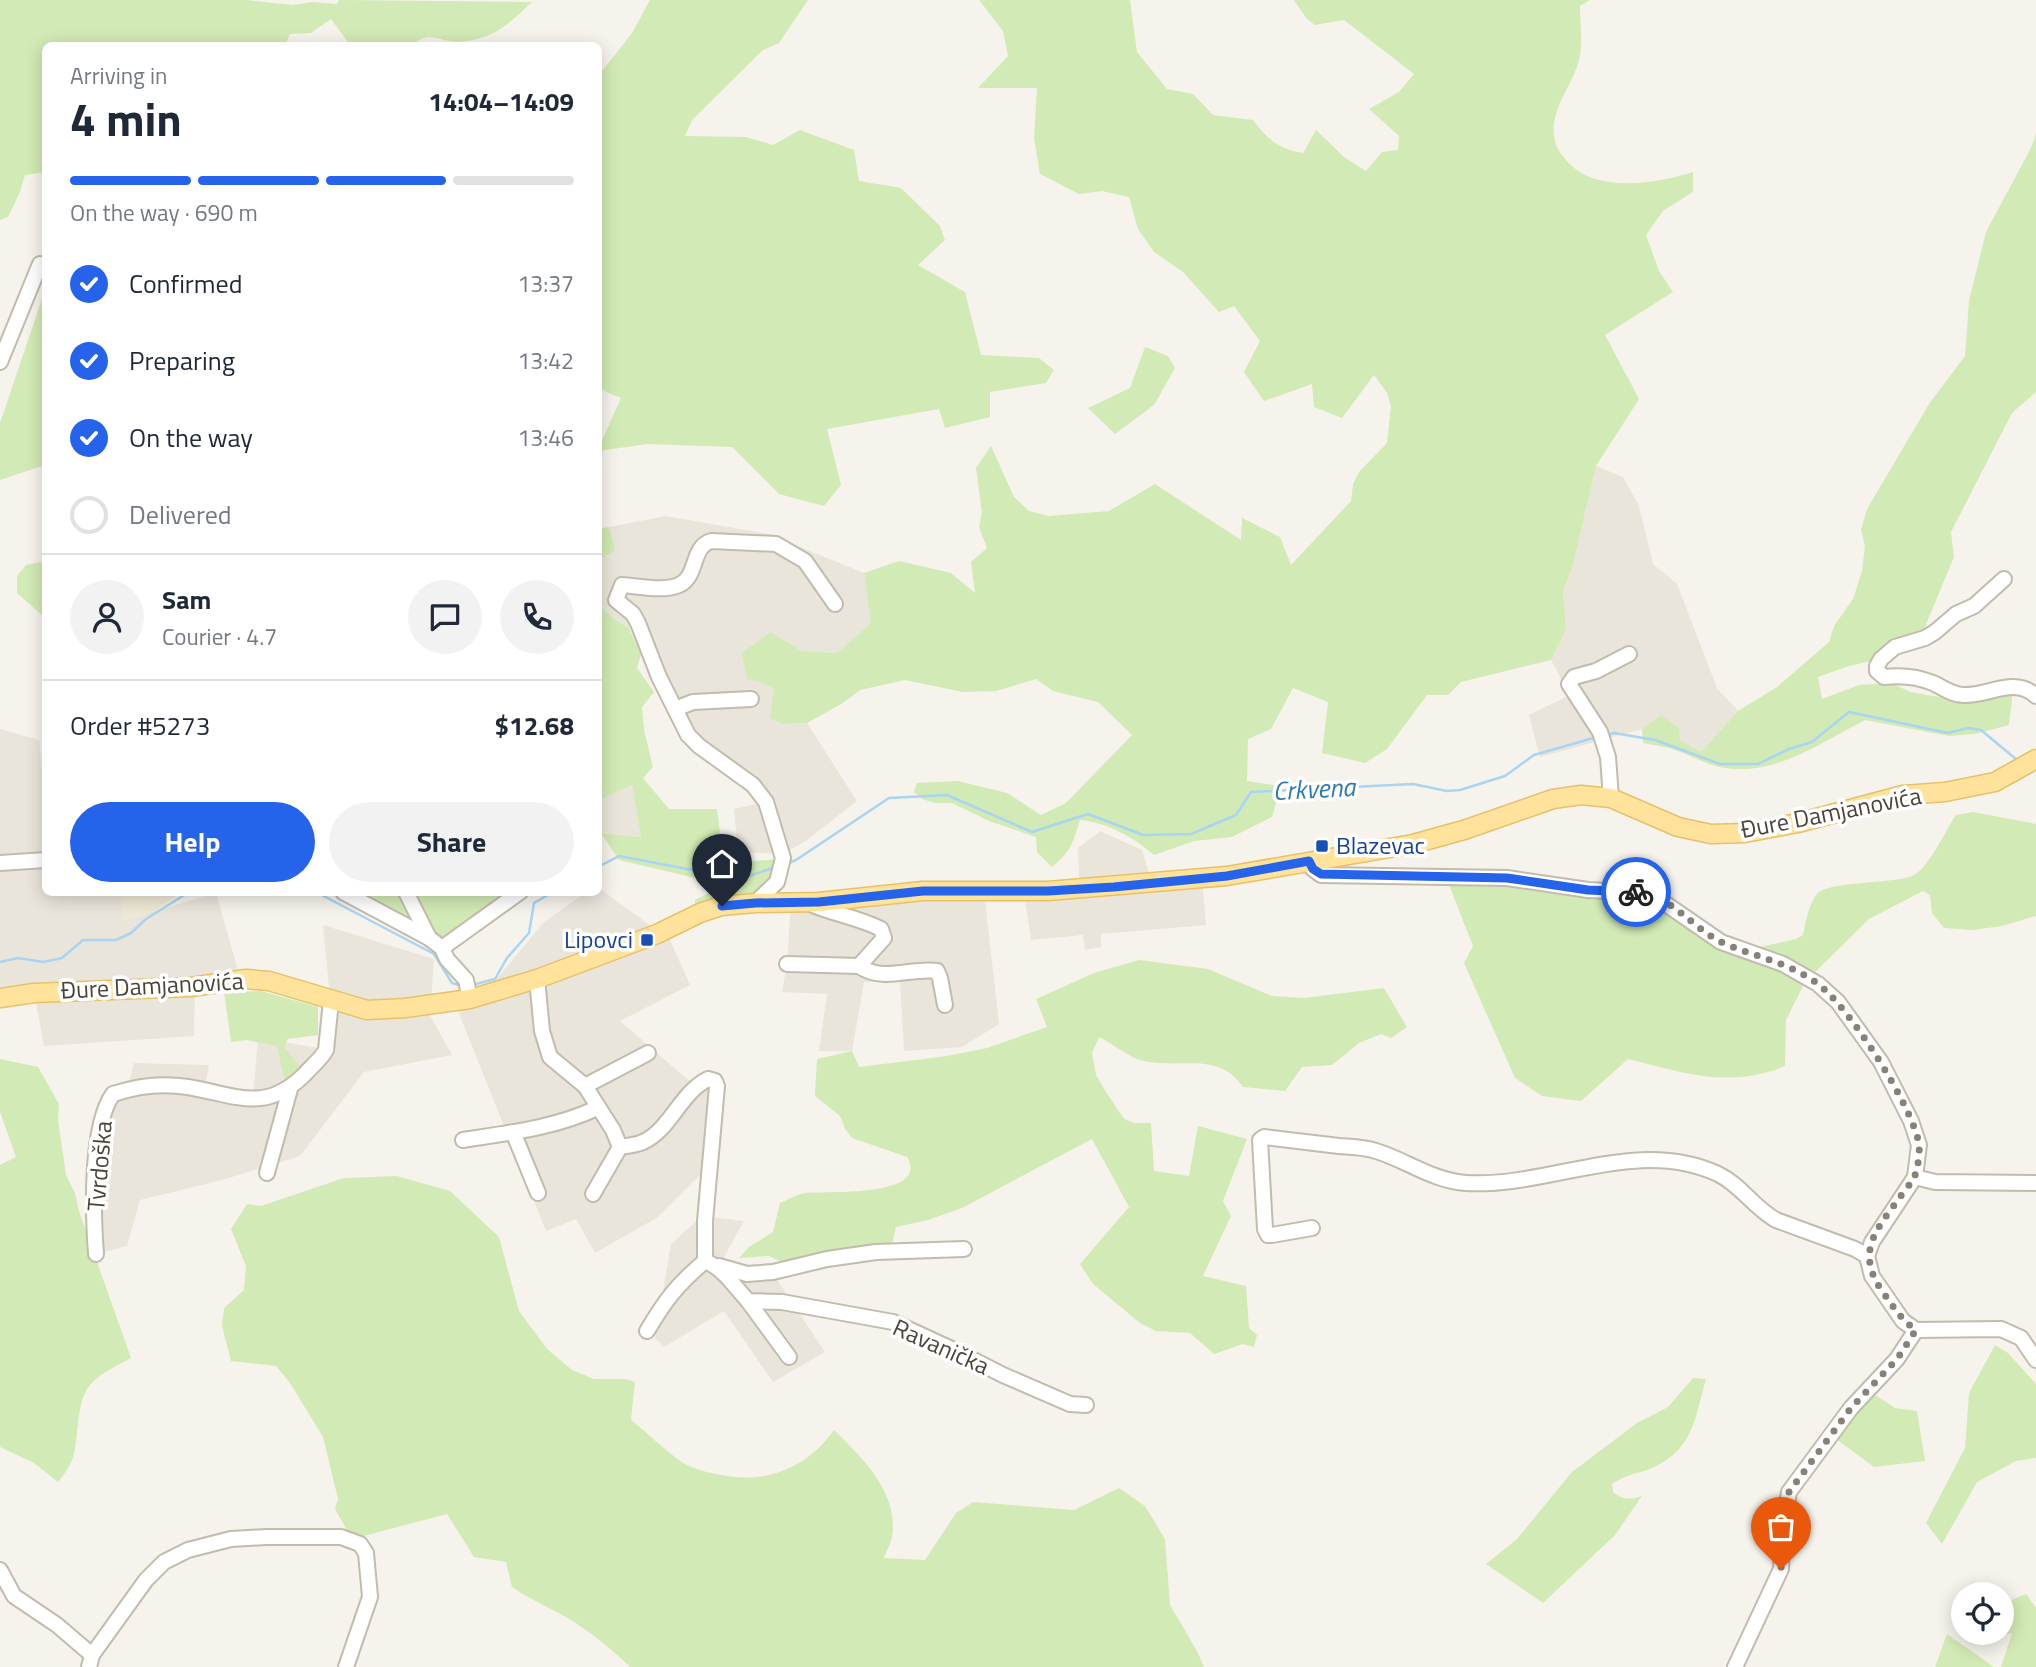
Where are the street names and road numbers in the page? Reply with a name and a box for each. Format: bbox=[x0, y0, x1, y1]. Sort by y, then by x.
street label: Đure Damjanovića bbox=[1737, 777, 1924, 847]
street label: Đure Damjanovića bbox=[60, 962, 244, 1008]
street label: Tvrdoška bbox=[77, 1119, 121, 1213]
street label: Ravanička bbox=[887, 1309, 995, 1383]

